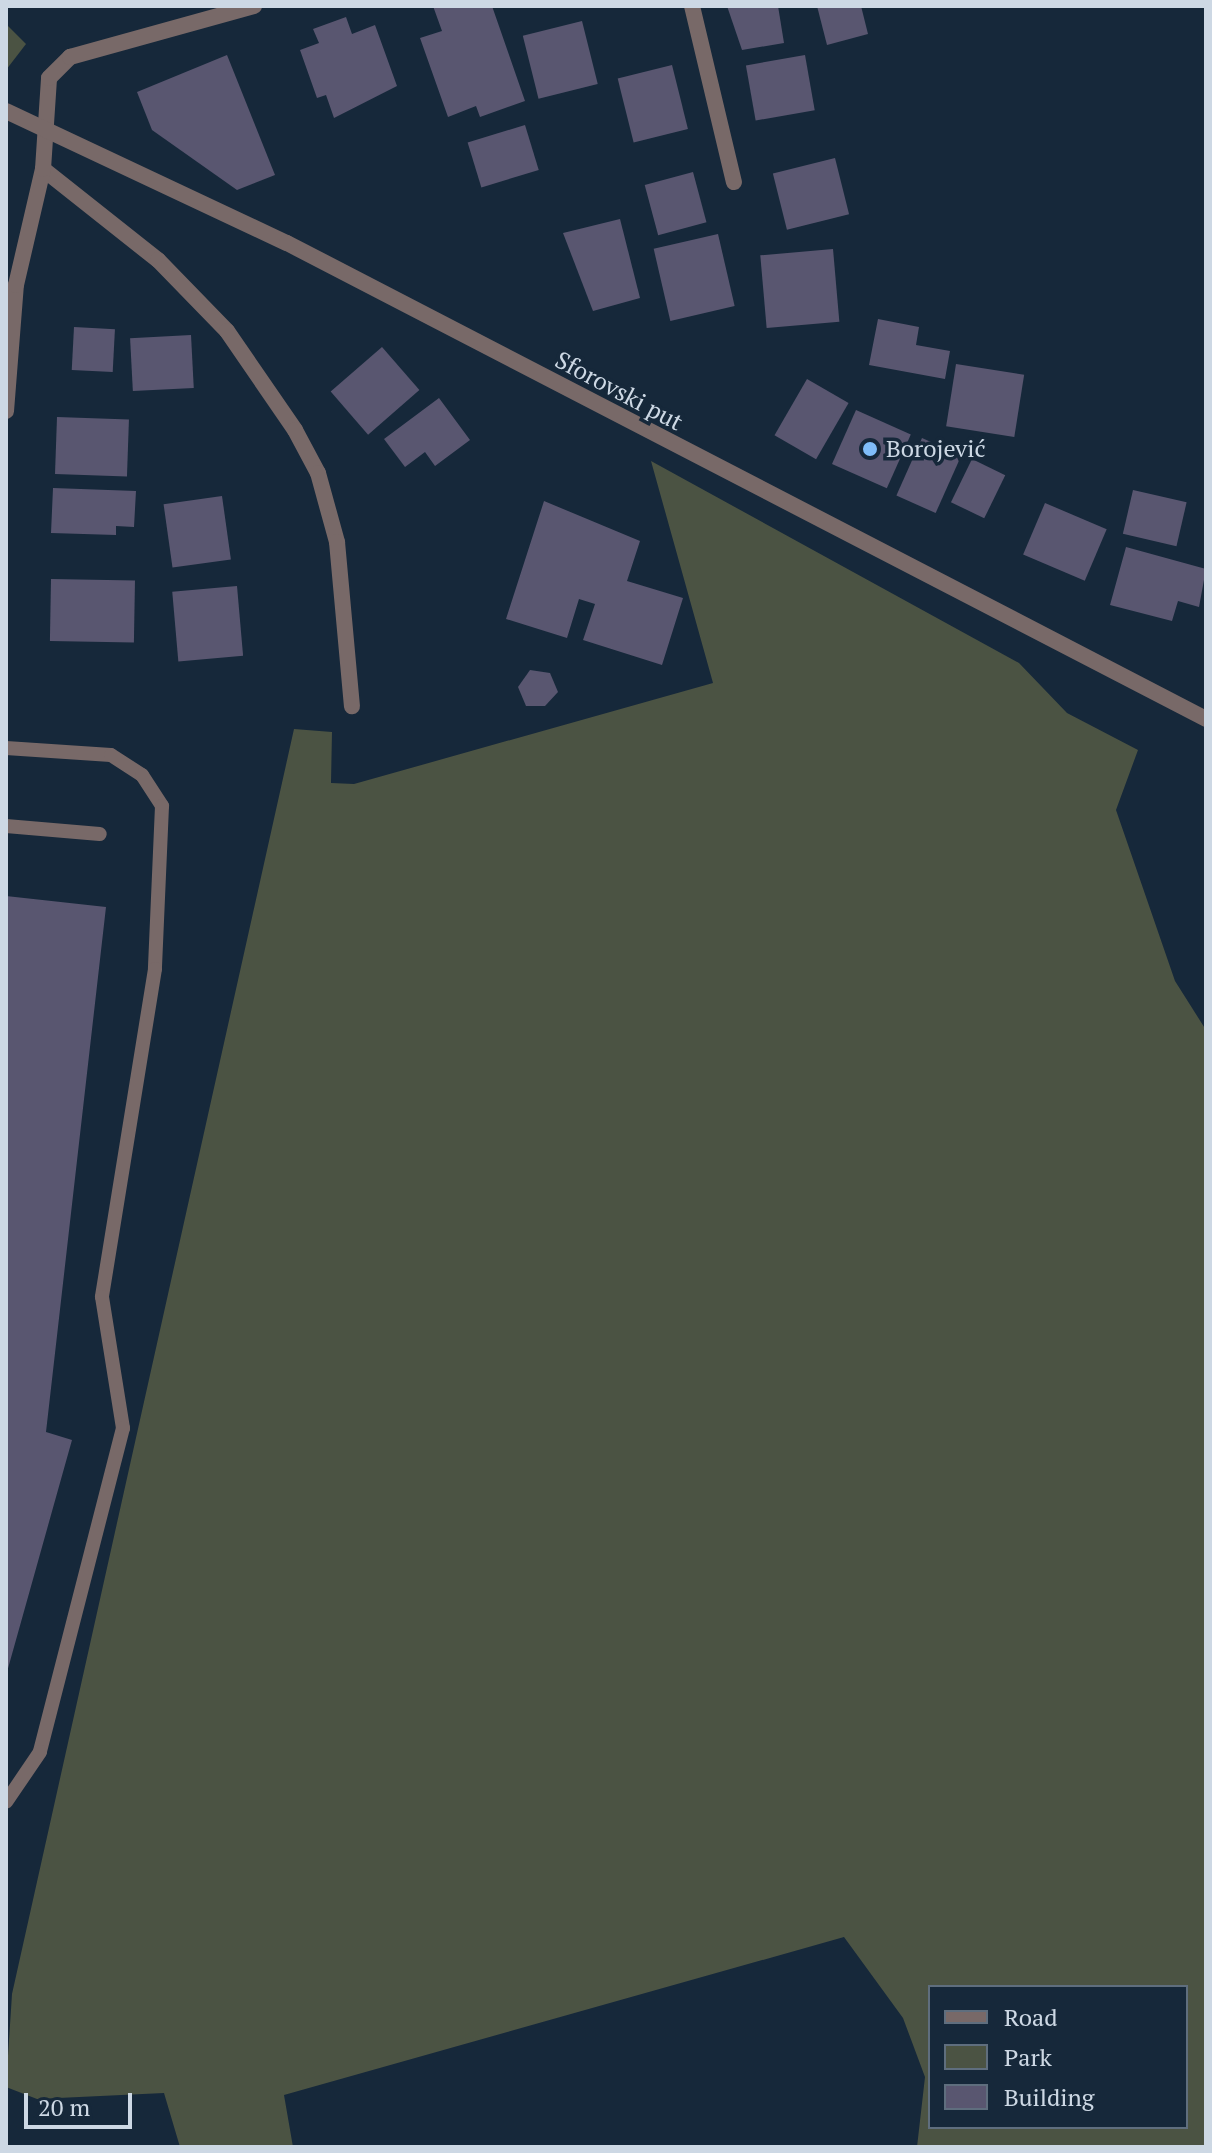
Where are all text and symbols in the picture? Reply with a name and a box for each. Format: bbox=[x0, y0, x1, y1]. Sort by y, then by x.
street label: Sforovski put bbox=[550, 345, 688, 437]
place label: Borojević bbox=[886, 435, 986, 463]
marker: Borojević bbox=[861, 440, 879, 458]
legend bbox=[928, 1985, 1188, 2129]
text: Road bbox=[1004, 2001, 1058, 2033]
text: Park bbox=[1004, 2041, 1052, 2073]
scale bar bbox=[28, 2077, 136, 2127]
text: Building bbox=[1004, 2081, 1094, 2113]
text: 20 m bbox=[38, 2091, 90, 2123]

